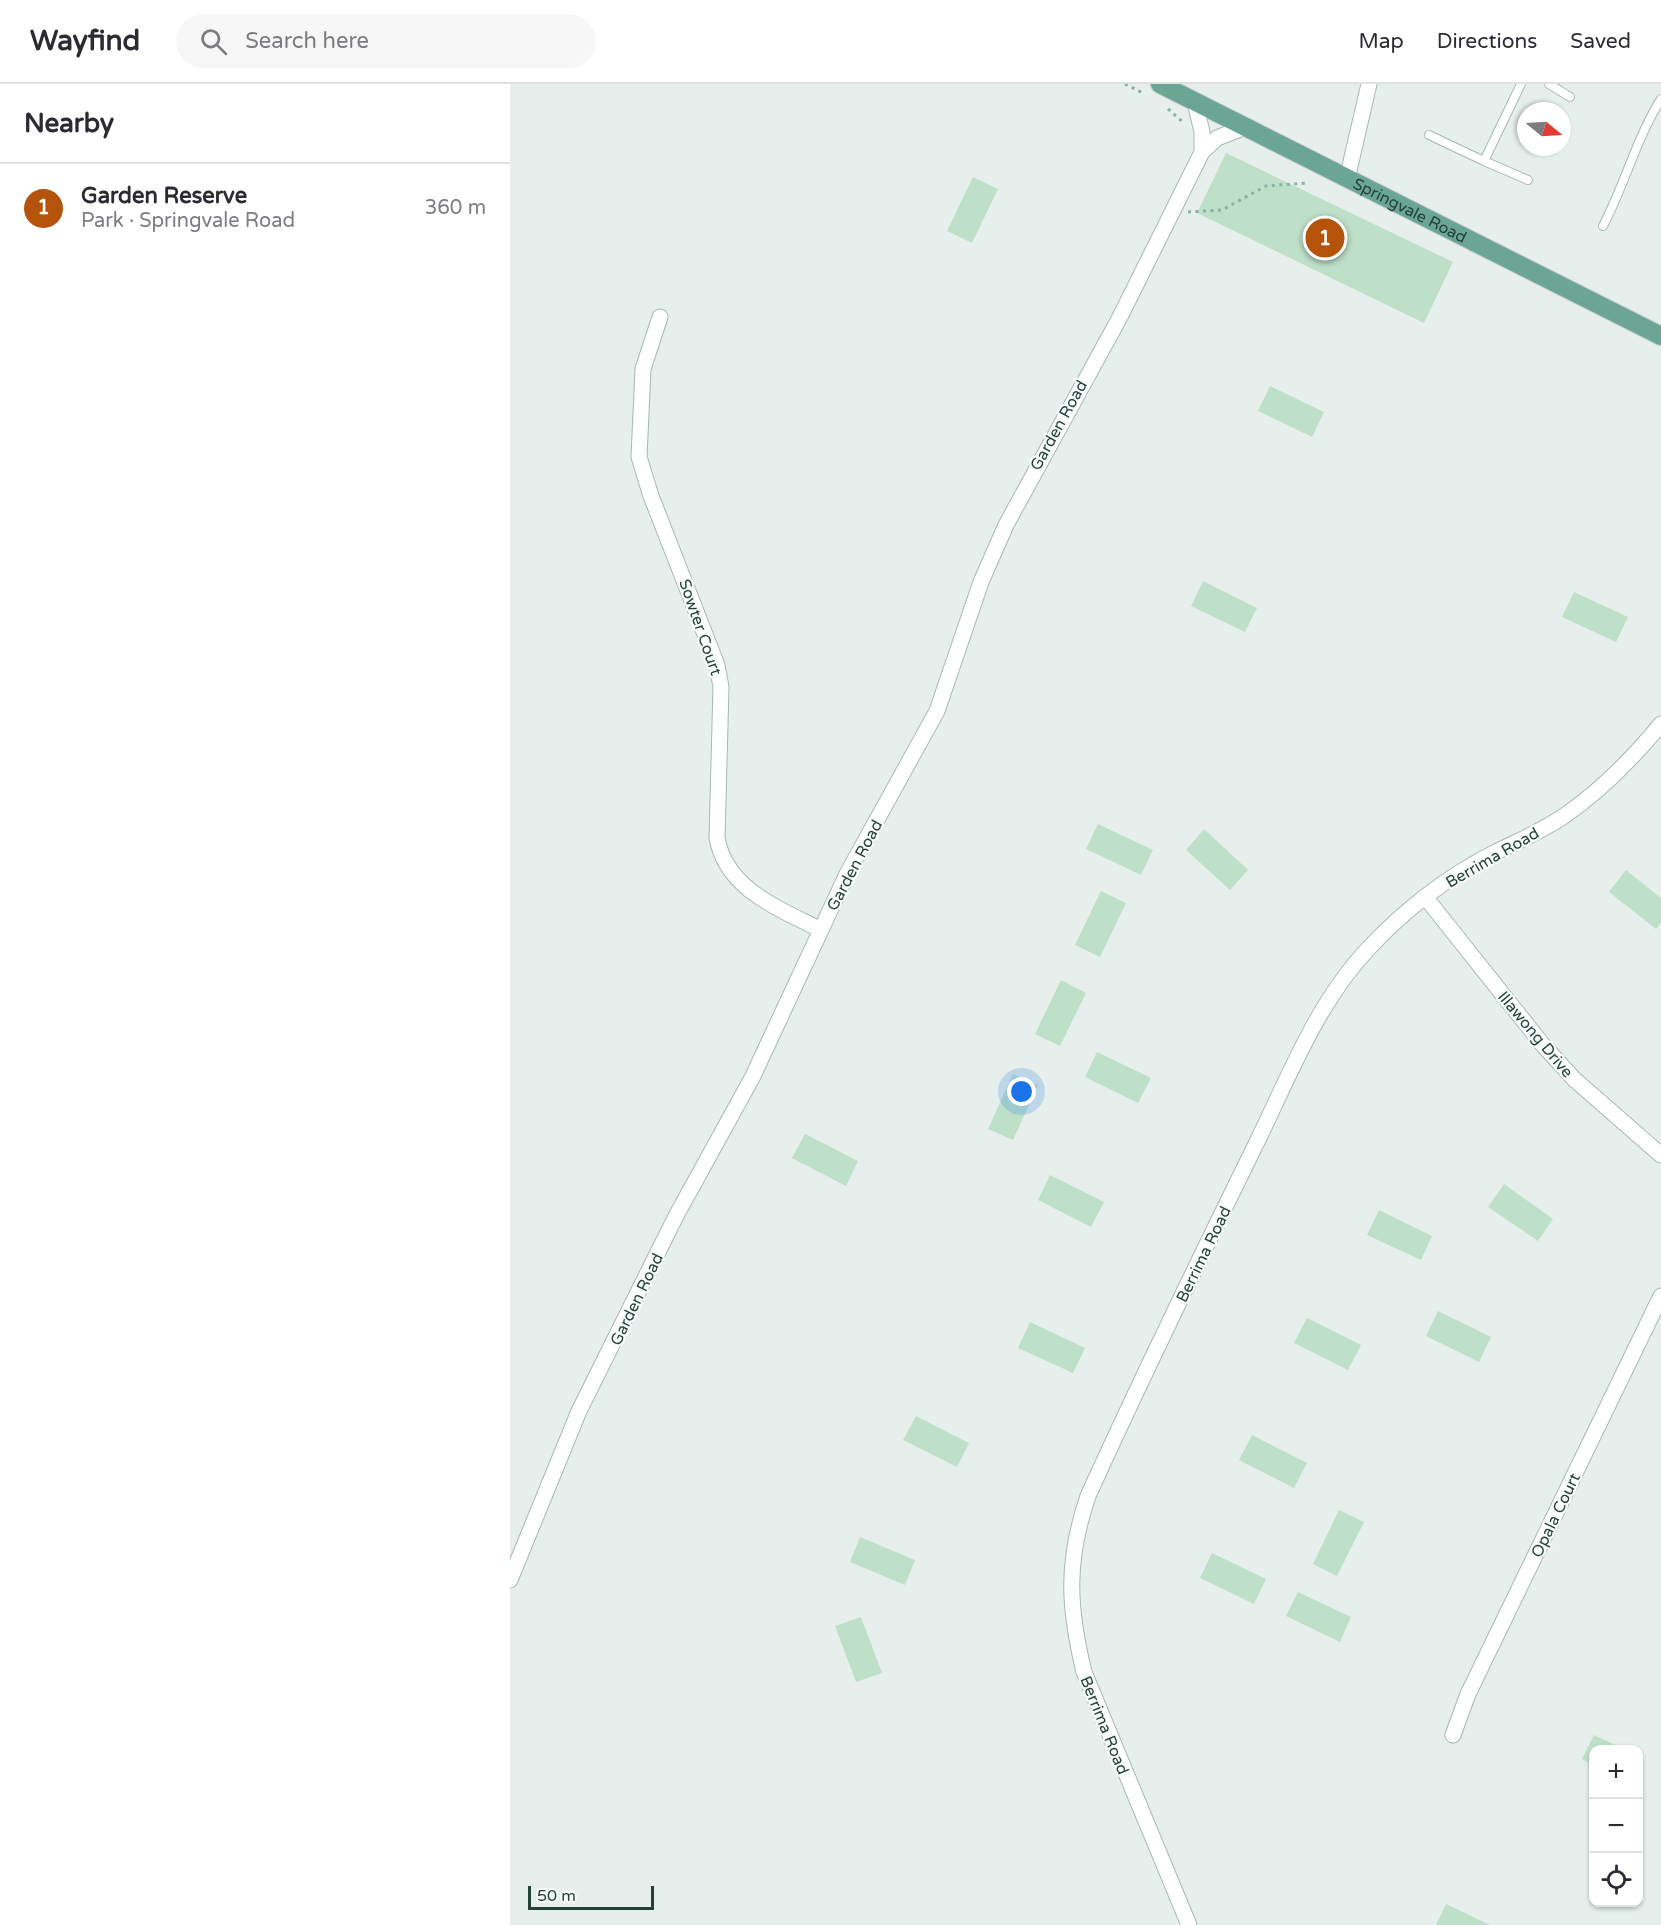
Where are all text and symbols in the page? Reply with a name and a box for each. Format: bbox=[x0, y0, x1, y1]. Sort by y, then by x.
search box bbox=[176, 14, 596, 68]
text: Wayfind bbox=[30, 24, 140, 58]
icon: search bbox=[197, 25, 230, 58]
text: Search here bbox=[245, 28, 369, 54]
text: Map bbox=[1358, 29, 1404, 54]
text: Directions bbox=[1437, 29, 1537, 54]
text: Saved bbox=[1570, 29, 1631, 54]
north arrow bbox=[1517, 102, 1571, 156]
text: Nearby bbox=[24, 108, 114, 139]
street label: Springvale Road bbox=[1350, 174, 1470, 248]
text: Garden Reserve bbox=[81, 183, 247, 209]
text: 1 bbox=[37, 196, 50, 220]
text: 360 m bbox=[425, 196, 486, 220]
text: Park · Springvale Road bbox=[81, 209, 295, 233]
pin: 1 bbox=[1306, 216, 1344, 260]
street label: Garden Road bbox=[1026, 377, 1092, 474]
street label: Sowter Court bbox=[674, 577, 726, 678]
street label: Garden Road bbox=[823, 817, 887, 914]
street label: Berrima Road bbox=[1442, 823, 1543, 893]
street label: Illawong Drive bbox=[1493, 987, 1577, 1082]
your location bbox=[1007, 1077, 1036, 1106]
street label: Berrima Road bbox=[1172, 1203, 1236, 1306]
street label: Garden Road bbox=[606, 1250, 668, 1349]
street label: Opala Court bbox=[1527, 1470, 1585, 1561]
street label: Berrima Road bbox=[1075, 1673, 1133, 1778]
map controls bbox=[1589, 1745, 1643, 1907]
button: + bbox=[1589, 1745, 1643, 1799]
button: − bbox=[1589, 1799, 1643, 1853]
button: locate bbox=[1589, 1853, 1643, 1907]
scale bar bbox=[528, 1883, 654, 1910]
text: 50 m bbox=[537, 1886, 576, 1906]

